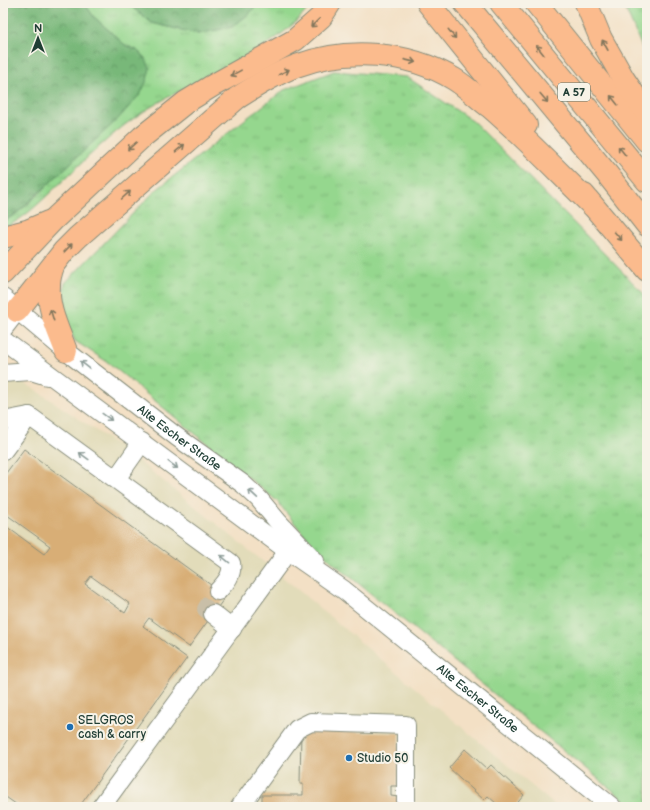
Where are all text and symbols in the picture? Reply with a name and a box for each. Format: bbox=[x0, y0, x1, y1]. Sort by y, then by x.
north arrow bbox=[18, 18, 58, 58]
one-way arrow bbox=[310, 18, 320, 28]
text: N bbox=[34, 22, 42, 35]
one-way arrow bbox=[447, 28, 456, 39]
one-way arrow bbox=[600, 40, 608, 52]
one-way arrow bbox=[535, 45, 544, 56]
one-way arrow bbox=[403, 58, 416, 66]
one-way arrow bbox=[277, 68, 289, 75]
one-way arrow bbox=[231, 69, 243, 77]
road number: A 57 bbox=[558, 83, 590, 101]
one-way arrow bbox=[539, 92, 548, 103]
one-way arrow bbox=[609, 94, 618, 105]
one-way arrow bbox=[127, 141, 137, 151]
one-way arrow bbox=[174, 144, 185, 153]
one-way arrow bbox=[618, 145, 627, 156]
one-way arrow bbox=[121, 190, 131, 200]
one-way arrow bbox=[614, 230, 623, 241]
one-way arrow bbox=[63, 243, 73, 253]
one-way arrow bbox=[48, 308, 55, 321]
one-way arrow bbox=[79, 361, 90, 370]
street label: Alte Escher Straße bbox=[134, 402, 224, 474]
one-way arrow bbox=[102, 412, 113, 421]
one-way arrow bbox=[79, 452, 90, 460]
one-way arrow bbox=[168, 461, 179, 470]
one-way arrow bbox=[248, 489, 258, 499]
one-way arrow bbox=[220, 555, 231, 563]
street label: Alte Escher Straße bbox=[434, 661, 522, 736]
place label: SELGROS cash & carry bbox=[78, 713, 147, 742]
marker: SELGROS cash & carry bbox=[65, 722, 75, 732]
place label: Studio 50 bbox=[357, 751, 408, 766]
marker: Studio 50 bbox=[344, 753, 354, 763]

